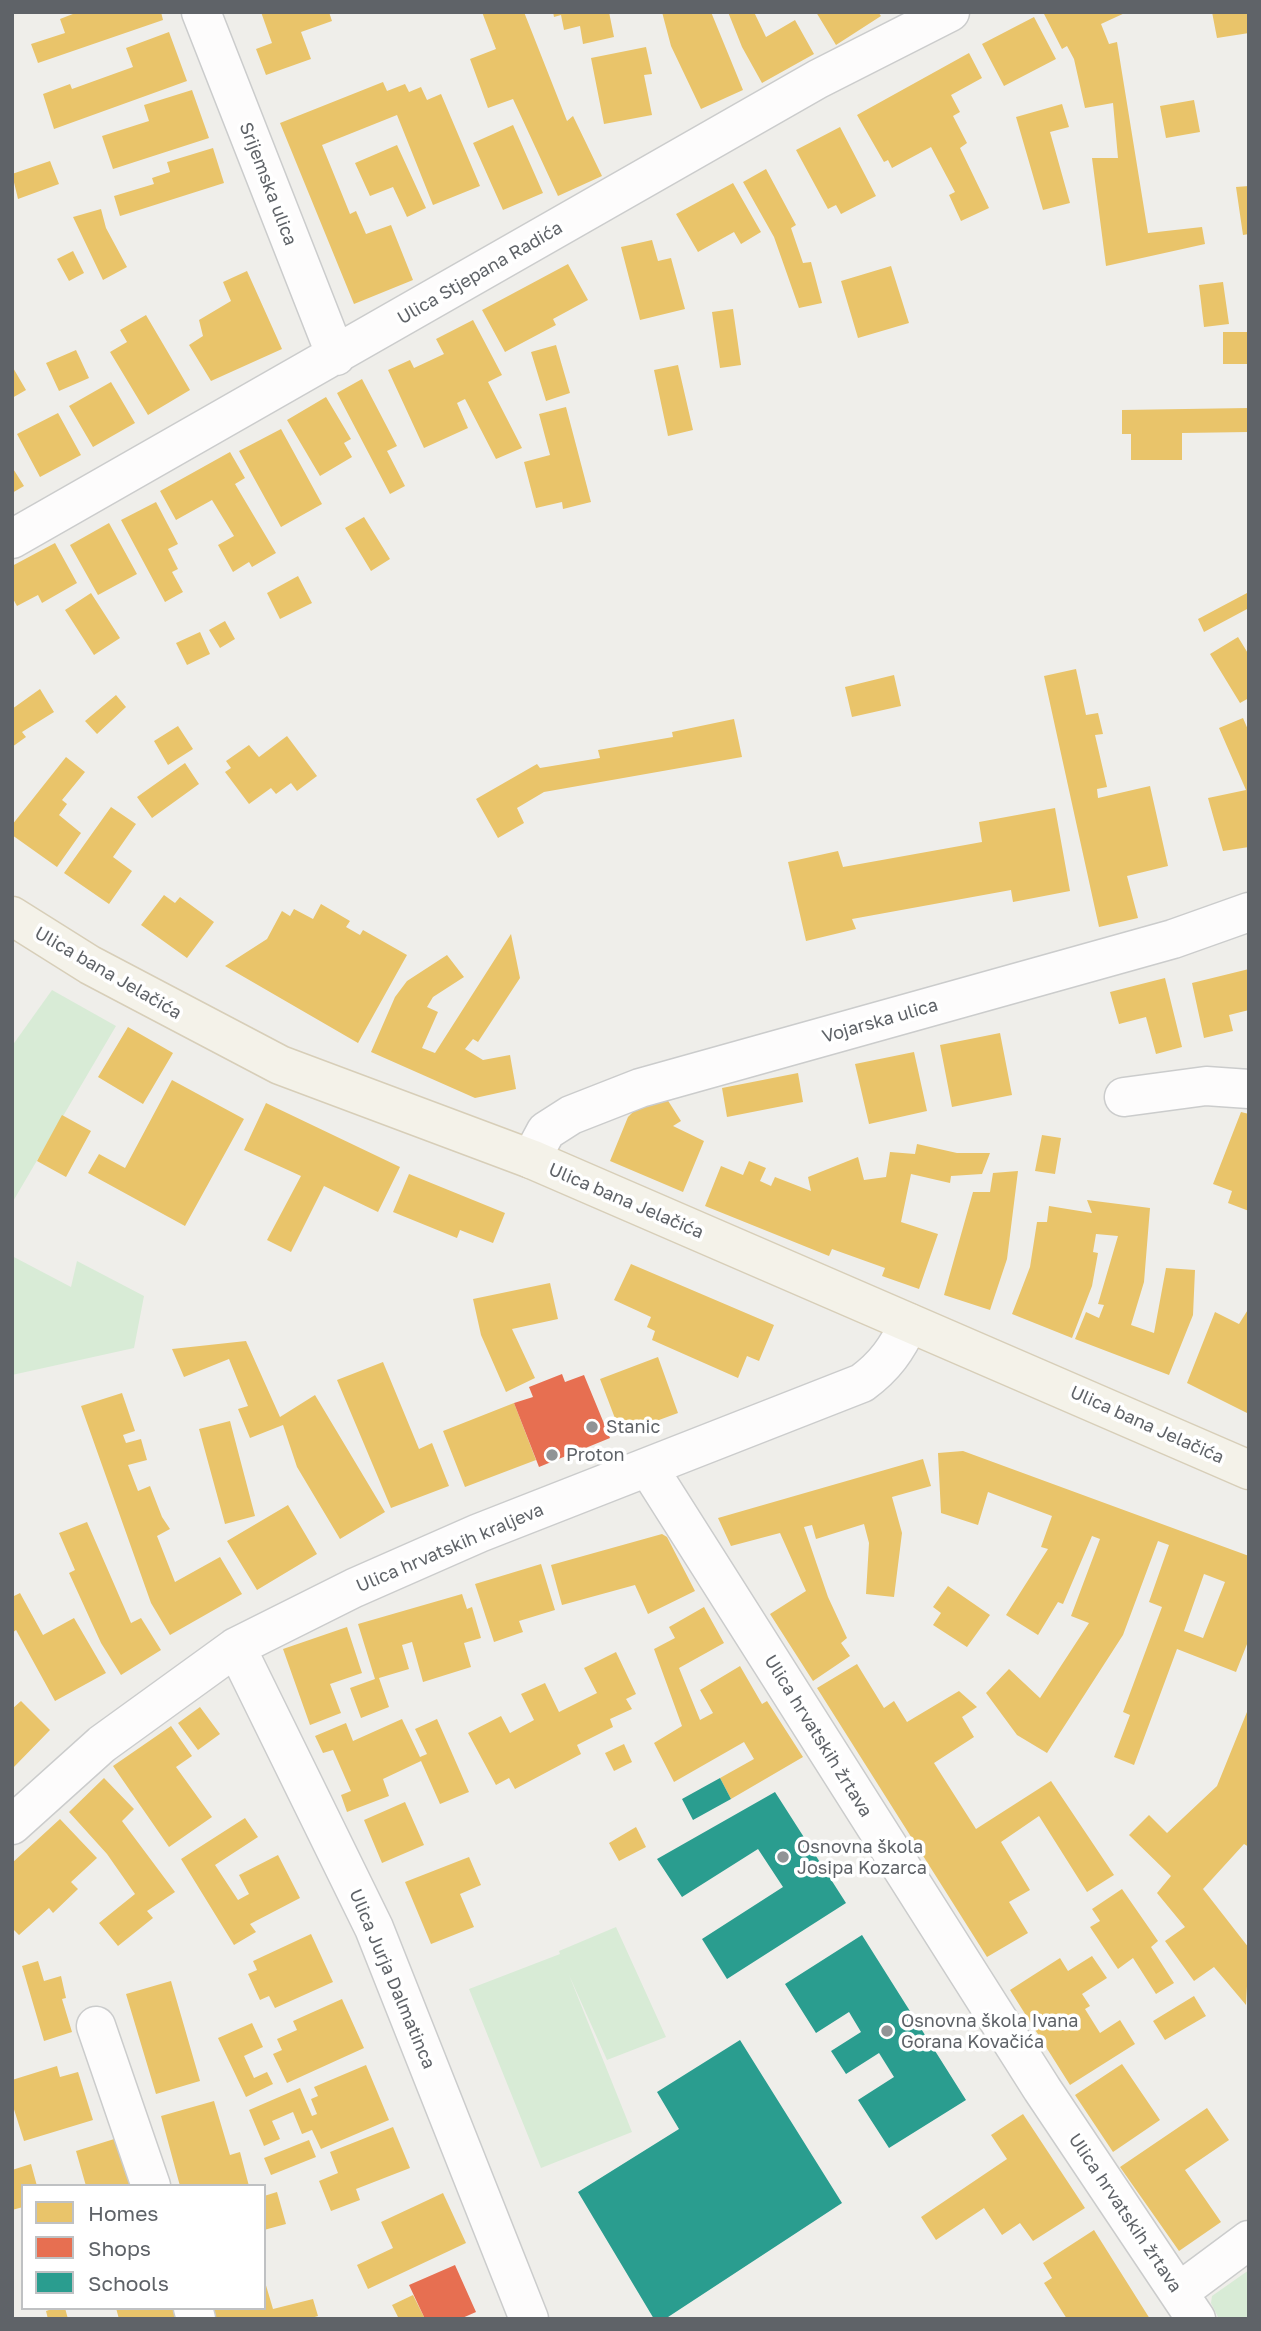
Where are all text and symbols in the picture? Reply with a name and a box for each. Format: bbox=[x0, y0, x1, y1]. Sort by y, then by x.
street label: Srijemska ulica bbox=[235, 119, 301, 249]
street label: Ulica Stjepana Radića bbox=[394, 217, 566, 329]
street label: Ulica bana Jelačića bbox=[31, 922, 185, 1024]
street label: Vojarska ulica bbox=[820, 994, 940, 1048]
street label: Ulica bana Jelačića bbox=[545, 1159, 707, 1243]
street label: Ulica bana Jelačića bbox=[1067, 1381, 1227, 1469]
place label: Stanic bbox=[606, 1416, 660, 1438]
marker: Stanic bbox=[584, 1419, 600, 1435]
place label: Proton bbox=[566, 1444, 624, 1466]
marker: Proton bbox=[544, 1447, 560, 1463]
street label: Ulica hrvatskih kraljeva bbox=[353, 1499, 547, 1597]
street label: Ulica hrvatskih žrtava bbox=[759, 1651, 877, 1821]
place label: Osnovna škola Josipa Kozarca bbox=[797, 1836, 927, 1878]
marker: Osnovna škola Josipa Kozarca bbox=[775, 1849, 791, 1865]
street label: Ulica Jurja Dalmatinca bbox=[344, 1886, 440, 2072]
place label: Osnovna škola Ivana Gorana Kovačića bbox=[901, 2010, 1078, 2052]
marker: Osnovna škola Ivana Gorana Kovačića bbox=[879, 2023, 895, 2039]
street label: Ulica hrvatskih žrtava bbox=[1064, 2129, 1186, 2297]
legend bbox=[21, 2184, 266, 2310]
text: Homes bbox=[88, 2200, 158, 2226]
text: Shops bbox=[88, 2235, 151, 2261]
text: Schools bbox=[88, 2270, 169, 2296]

